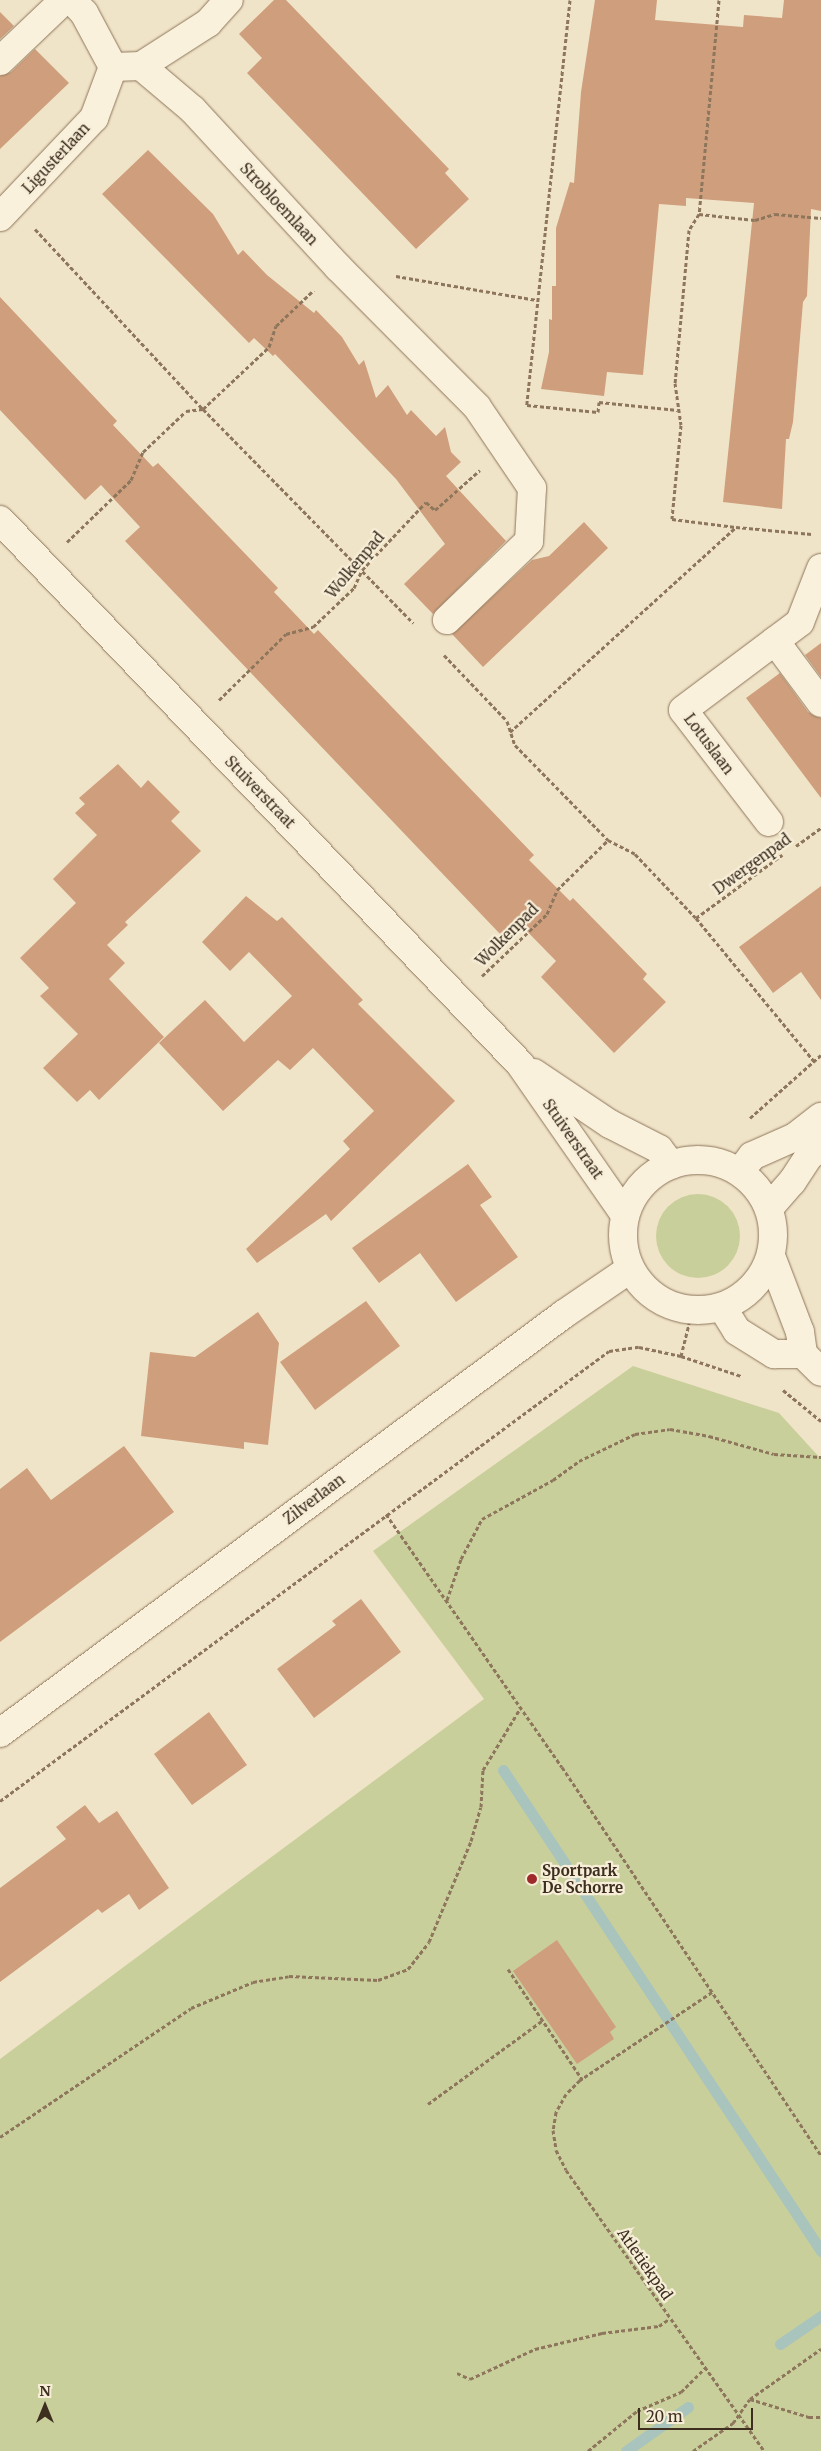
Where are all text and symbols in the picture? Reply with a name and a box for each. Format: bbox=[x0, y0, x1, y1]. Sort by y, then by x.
street label: Ligusterlaan bbox=[19, 119, 93, 197]
street label: Strobloemlaan bbox=[236, 159, 322, 249]
street label: Wolkenpad bbox=[322, 528, 388, 602]
street label: Lotuslaan bbox=[680, 710, 738, 778]
street label: Stuiverstraat bbox=[221, 752, 299, 832]
street label: Dwergenpad bbox=[710, 830, 794, 898]
street label: Wolkenpad bbox=[472, 900, 542, 970]
street label: Stuiverstraat bbox=[539, 1096, 607, 1182]
street label: Zilverlaan bbox=[280, 1470, 348, 1528]
place label: Sportpark De Schorre bbox=[542, 1861, 623, 1896]
marker: Sportpark De Schorre bbox=[526, 1873, 538, 1885]
street label: Atletiekpad bbox=[614, 2225, 676, 2303]
north arrow bbox=[20, 2381, 70, 2431]
text: N bbox=[39, 2382, 51, 2400]
scale bar bbox=[641, 2398, 756, 2430]
text: 20 m bbox=[646, 2407, 683, 2426]

